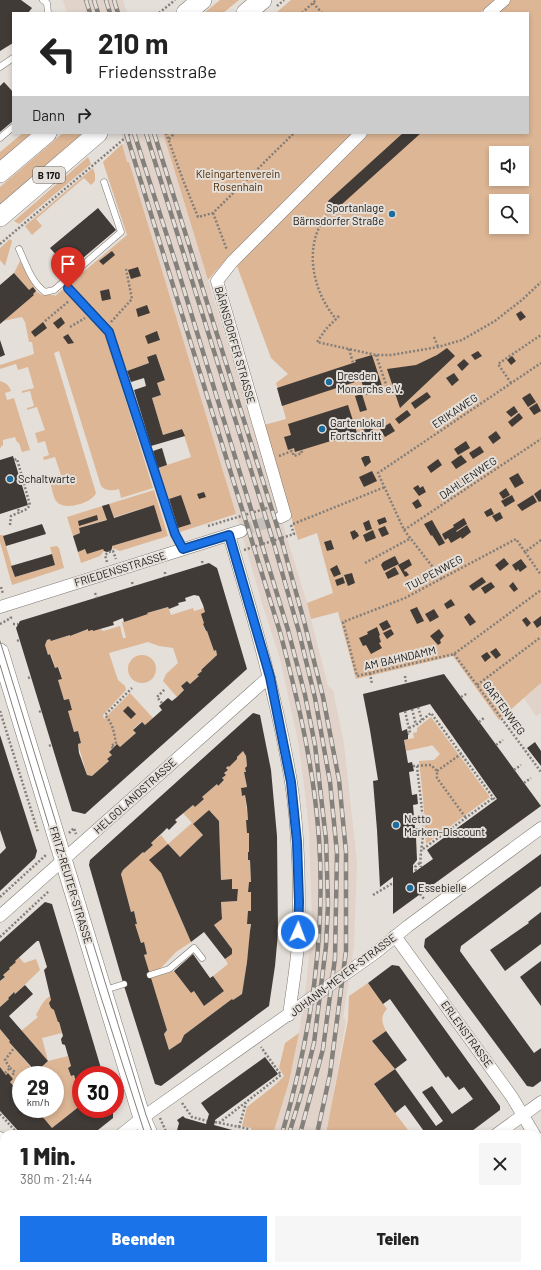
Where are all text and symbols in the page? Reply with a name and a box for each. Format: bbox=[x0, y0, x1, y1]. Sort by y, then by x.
text: 210 m bbox=[98, 26, 168, 60]
icon: left bbox=[32, 28, 84, 80]
text: Friedensstraße bbox=[98, 60, 217, 82]
icon: right bbox=[73, 104, 95, 126]
text: Dann bbox=[32, 106, 65, 124]
map controls bbox=[489, 146, 529, 234]
button: sound bbox=[489, 146, 529, 186]
road number: B 170 bbox=[33, 167, 65, 183]
park label: Kleingartenverein Rosenhain bbox=[196, 167, 280, 193]
button: search bbox=[489, 194, 529, 234]
place label: Sportanlage Bärnsdorfer Straße bbox=[293, 201, 384, 227]
marker: Sportanlage Bärnsdorfer Straße bbox=[387, 209, 397, 219]
pin bbox=[51, 247, 85, 288]
icon: arrive bbox=[57, 253, 79, 275]
street label: BÄRNSDORFER STRASSE bbox=[212, 284, 260, 405]
place label: Dresden Monarchs e.V. bbox=[337, 369, 403, 395]
marker: Dresden Monarchs e.V. bbox=[324, 377, 334, 387]
street label: ERIKAWEG bbox=[429, 391, 480, 431]
place label: Gartenlokal Fortschritt bbox=[330, 416, 384, 442]
marker: Gartenlokal Fortschritt bbox=[317, 424, 327, 434]
street label: DAHLIENWEG bbox=[437, 454, 499, 502]
place label: Schaltwarte bbox=[18, 472, 76, 485]
marker: Schaltwarte bbox=[5, 474, 15, 484]
street label: FRIEDENSSTRASSE bbox=[72, 548, 168, 589]
street label: TULPENWEG bbox=[403, 552, 465, 593]
street label: AM BAHNDAMM bbox=[363, 643, 437, 672]
street label: GARTENWEG bbox=[481, 678, 528, 737]
street label: HELGOLANDSTRASSE bbox=[91, 755, 179, 836]
place label: Netto Marken-Discount bbox=[404, 812, 485, 838]
marker: Netto Marken-Discount bbox=[391, 820, 401, 830]
street label: FRITZ-REUTER-STRASSE bbox=[47, 824, 96, 946]
place label: Essebielle bbox=[418, 881, 467, 894]
marker: Essebielle bbox=[405, 883, 415, 893]
position arrow bbox=[277, 911, 319, 953]
street label: JOHANN-MEYER-STRASSE bbox=[287, 930, 399, 1019]
street label: ERLENSTRASSE bbox=[439, 998, 496, 1070]
speed limit sign: 30 bbox=[72, 1066, 124, 1118]
text: 29 bbox=[27, 1075, 49, 1099]
text: km/h bbox=[27, 1096, 49, 1108]
text: 1 Min. bbox=[20, 1141, 76, 1170]
button: close bbox=[479, 1143, 521, 1185]
text: 380 m · 21:44 bbox=[20, 1171, 92, 1187]
button: Beenden bbox=[20, 1216, 267, 1262]
button: Teilen bbox=[275, 1216, 521, 1262]

